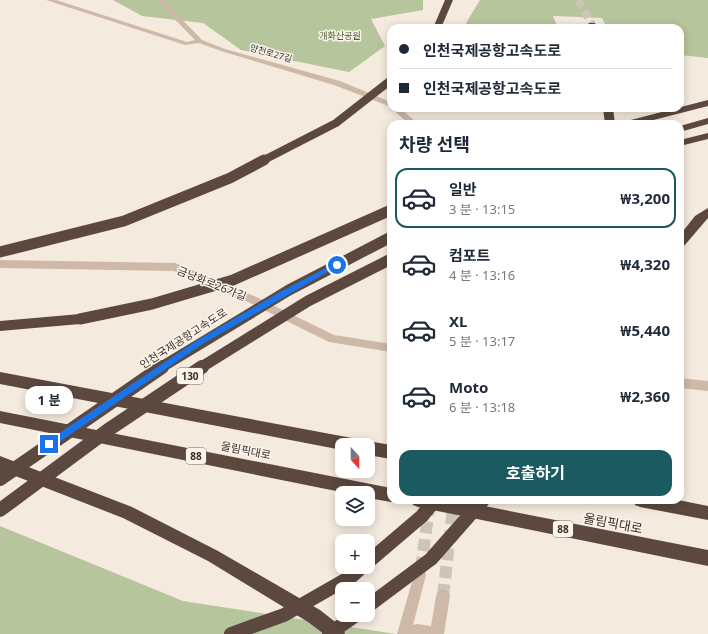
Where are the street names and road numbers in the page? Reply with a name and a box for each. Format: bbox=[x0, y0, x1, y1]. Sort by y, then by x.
street label: 양천로27길 bbox=[248, 41, 294, 65]
street label: 금낭화로26가길 bbox=[175, 262, 249, 304]
street label: 인천국제공항고속도로 bbox=[136, 304, 230, 372]
road number: 130 bbox=[177, 368, 203, 384]
street label: 올림픽대로 bbox=[220, 438, 272, 462]
road number: 88 bbox=[186, 448, 206, 464]
street label: 올림픽대로 bbox=[582, 508, 644, 538]
road number: 88 bbox=[553, 521, 573, 537]

